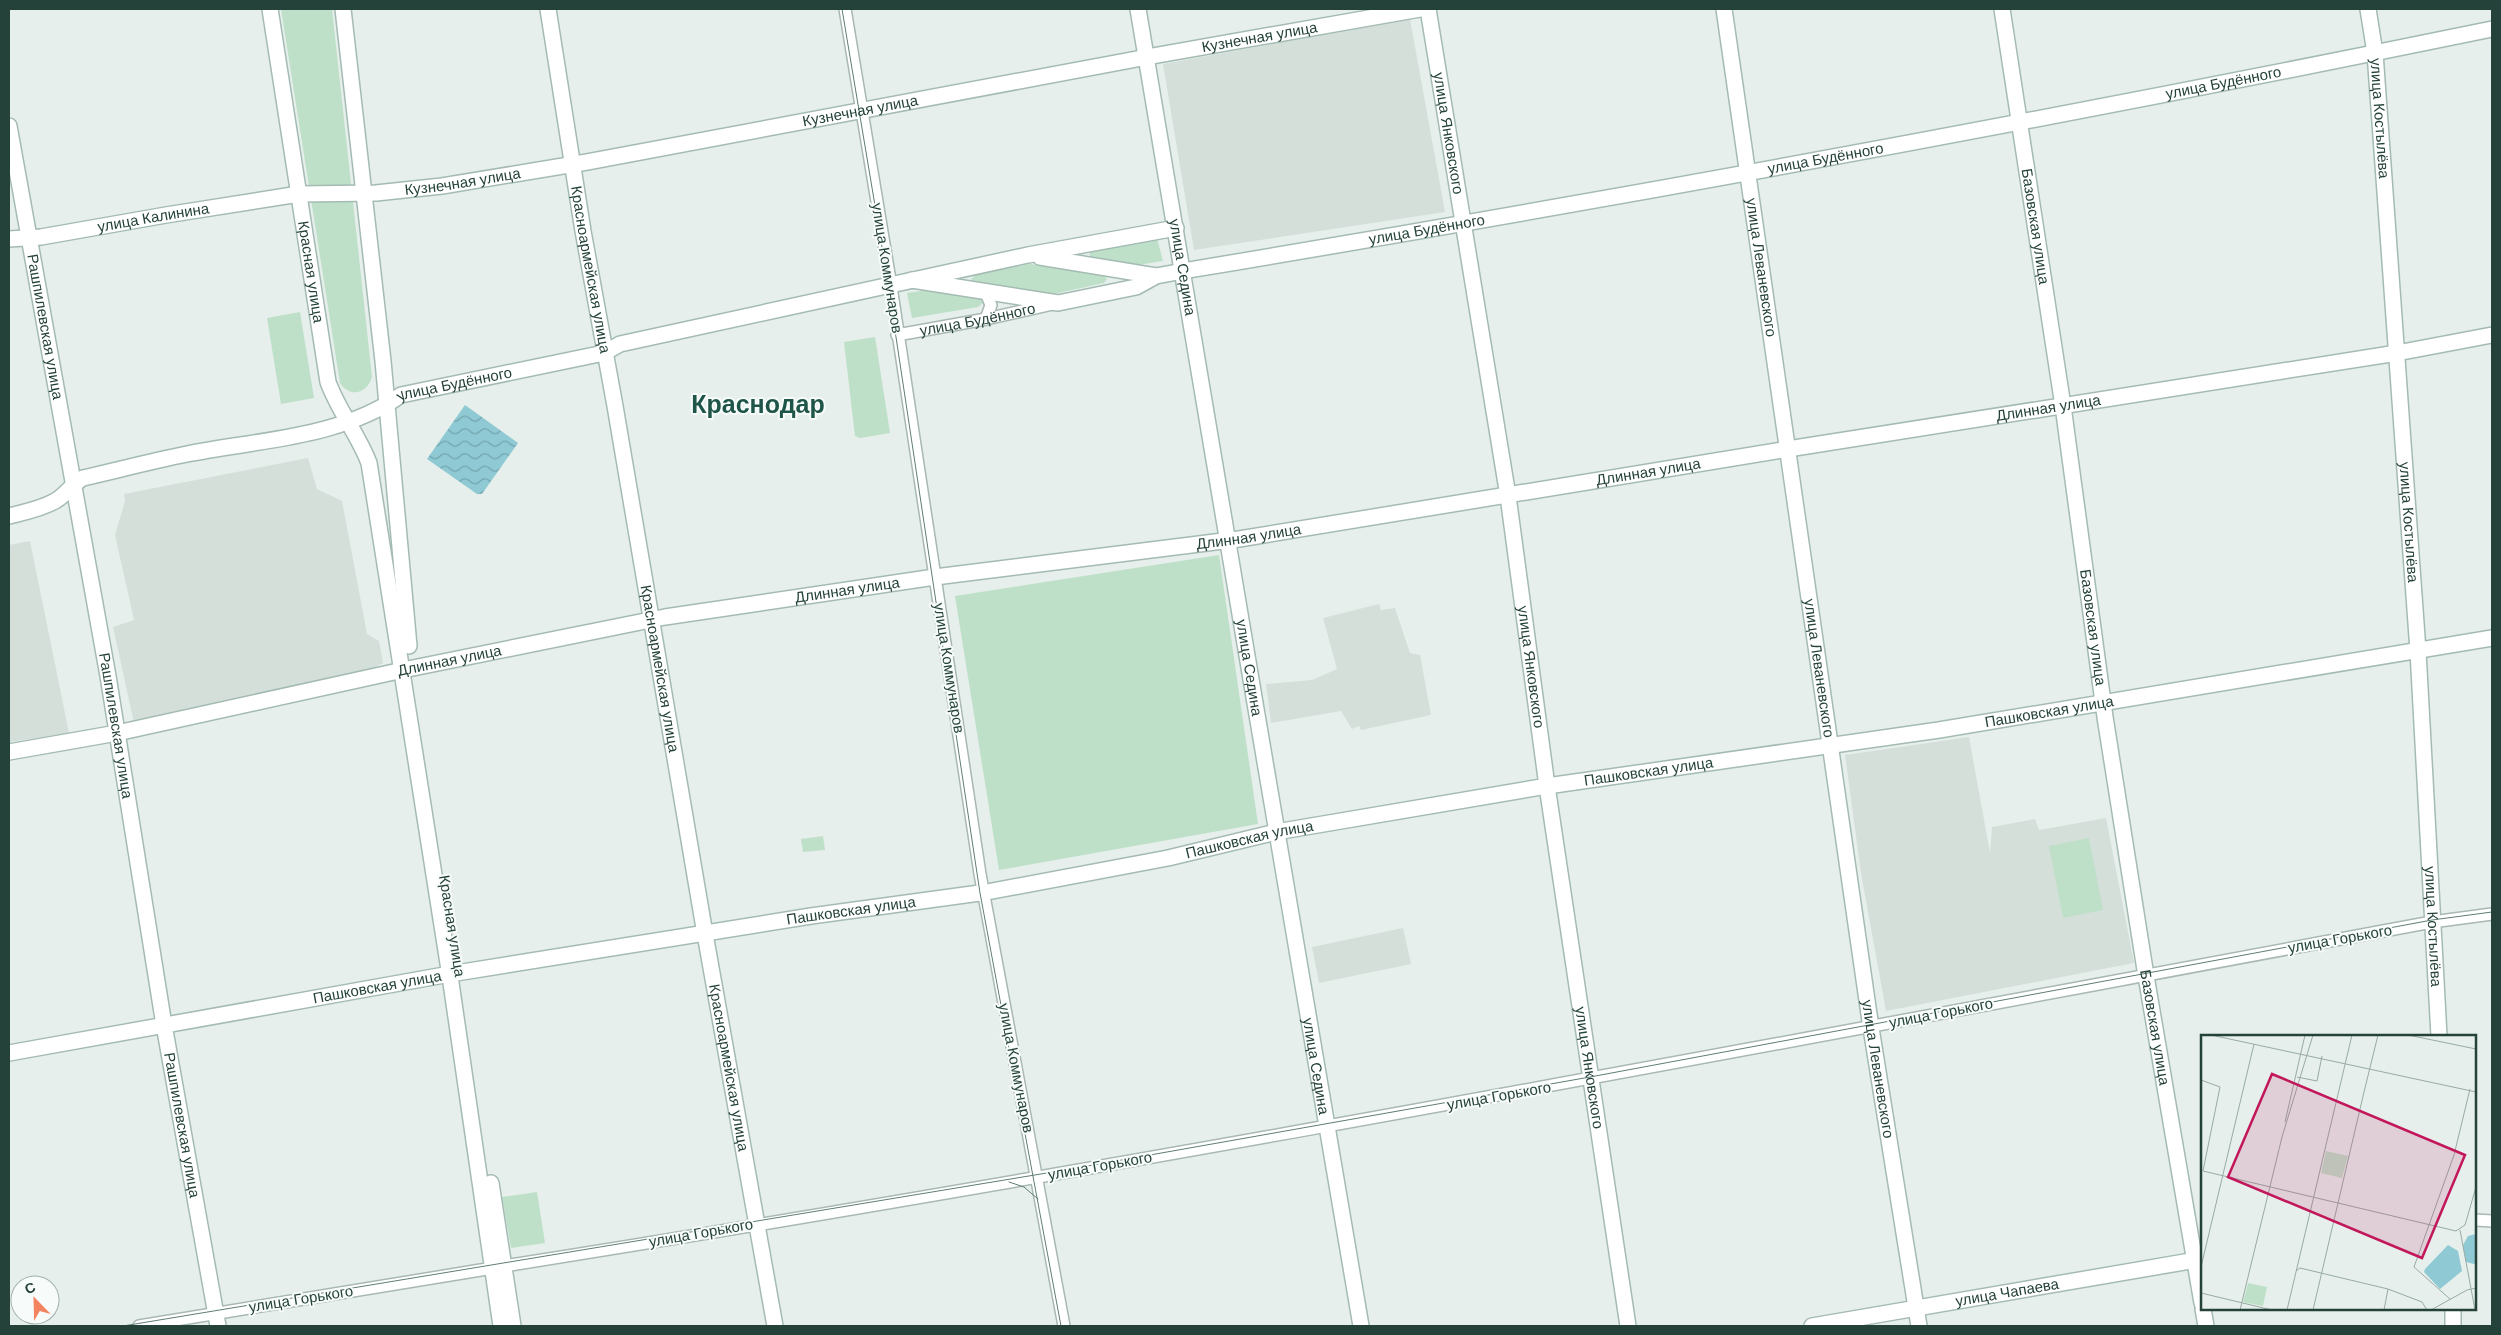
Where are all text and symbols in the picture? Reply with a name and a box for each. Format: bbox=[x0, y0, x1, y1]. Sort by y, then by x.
street label: Кузнечная улица bbox=[1200, 17, 1320, 57]
street label: улица Костылёва bbox=[2365, 57, 2394, 180]
street label: улица Будённого bbox=[2164, 62, 2283, 104]
street label: улица Янковского bbox=[1429, 71, 1468, 196]
street label: Кузнечная улица bbox=[801, 90, 920, 131]
street label: улица Будённого bbox=[1766, 138, 1885, 179]
street label: Кузнечная улица bbox=[404, 163, 523, 200]
street label: Базовская улица bbox=[2017, 167, 2054, 286]
street label: Красноармейская улица bbox=[566, 185, 615, 355]
street label: улица Леваневского bbox=[1741, 197, 1781, 338]
street label: улица Калинина bbox=[96, 198, 211, 237]
street label: улица Коммунаров bbox=[867, 201, 907, 335]
street label: улица Будённого bbox=[1367, 210, 1486, 249]
street label: улица Седина bbox=[1164, 217, 1201, 318]
street label: Красная улица bbox=[293, 219, 329, 325]
street label: Рашпилевская улица bbox=[22, 252, 68, 402]
street label: улица Будённого bbox=[918, 298, 1037, 341]
street label: улица Будённого bbox=[392, 362, 514, 406]
district label: Краснодар bbox=[691, 388, 825, 421]
street label: Длинная улица bbox=[1995, 390, 2103, 426]
street label: Длинная улица bbox=[1595, 453, 1703, 490]
street label: улица Костылёва bbox=[2394, 461, 2423, 584]
street label: Длинная улица bbox=[1195, 519, 1303, 554]
street label: Базовская улица bbox=[2075, 568, 2111, 687]
street label: Длинная улица bbox=[793, 572, 902, 608]
street label: Красноармейская улица bbox=[636, 583, 684, 754]
street label: улица Леваневского bbox=[1799, 597, 1839, 739]
street label: улица Коммунаров bbox=[929, 601, 969, 735]
street label: улица Янковского bbox=[1513, 604, 1549, 729]
street label: улица Седина bbox=[1231, 618, 1267, 718]
street label: Длинная улица bbox=[396, 640, 504, 681]
street label: Рашпилевская улица bbox=[94, 651, 138, 801]
street label: Пашковская улица bbox=[1983, 691, 2116, 732]
street label: Пашковская улица bbox=[1583, 752, 1715, 791]
street label: Пашковская улица bbox=[1184, 816, 1315, 863]
street label: улица Костылёва bbox=[2420, 866, 2446, 988]
street label: Красная улица bbox=[434, 874, 470, 979]
street label: Пашковская улица bbox=[785, 892, 917, 930]
street label: улица Горького bbox=[2286, 920, 2394, 958]
street label: Пашковская улица bbox=[311, 966, 444, 1008]
street label: Базовская улица bbox=[2135, 968, 2175, 1088]
street label: Красноармейская улица bbox=[704, 982, 754, 1153]
street label: улица Горького bbox=[1887, 993, 1995, 1033]
street label: улица Леваневского bbox=[1857, 998, 1899, 1140]
street label: улица Коммунаров bbox=[994, 1001, 1038, 1135]
street label: улица Янковского bbox=[1570, 1005, 1608, 1130]
street label: улица Седина bbox=[1298, 1016, 1334, 1117]
inset map bbox=[2201, 1035, 2476, 1310]
street label: Рашпилевская улица bbox=[159, 1051, 205, 1200]
street label: улица Горького bbox=[1445, 1077, 1553, 1115]
street label: улица Горького bbox=[1046, 1147, 1154, 1185]
street label: улица Горького bbox=[647, 1214, 755, 1252]
street label: улица Чапаева bbox=[1954, 1274, 2061, 1311]
north arrow bbox=[10, 1275, 60, 1325]
text: С bbox=[22, 1278, 38, 1298]
street label: улица Горького bbox=[247, 1281, 355, 1317]

